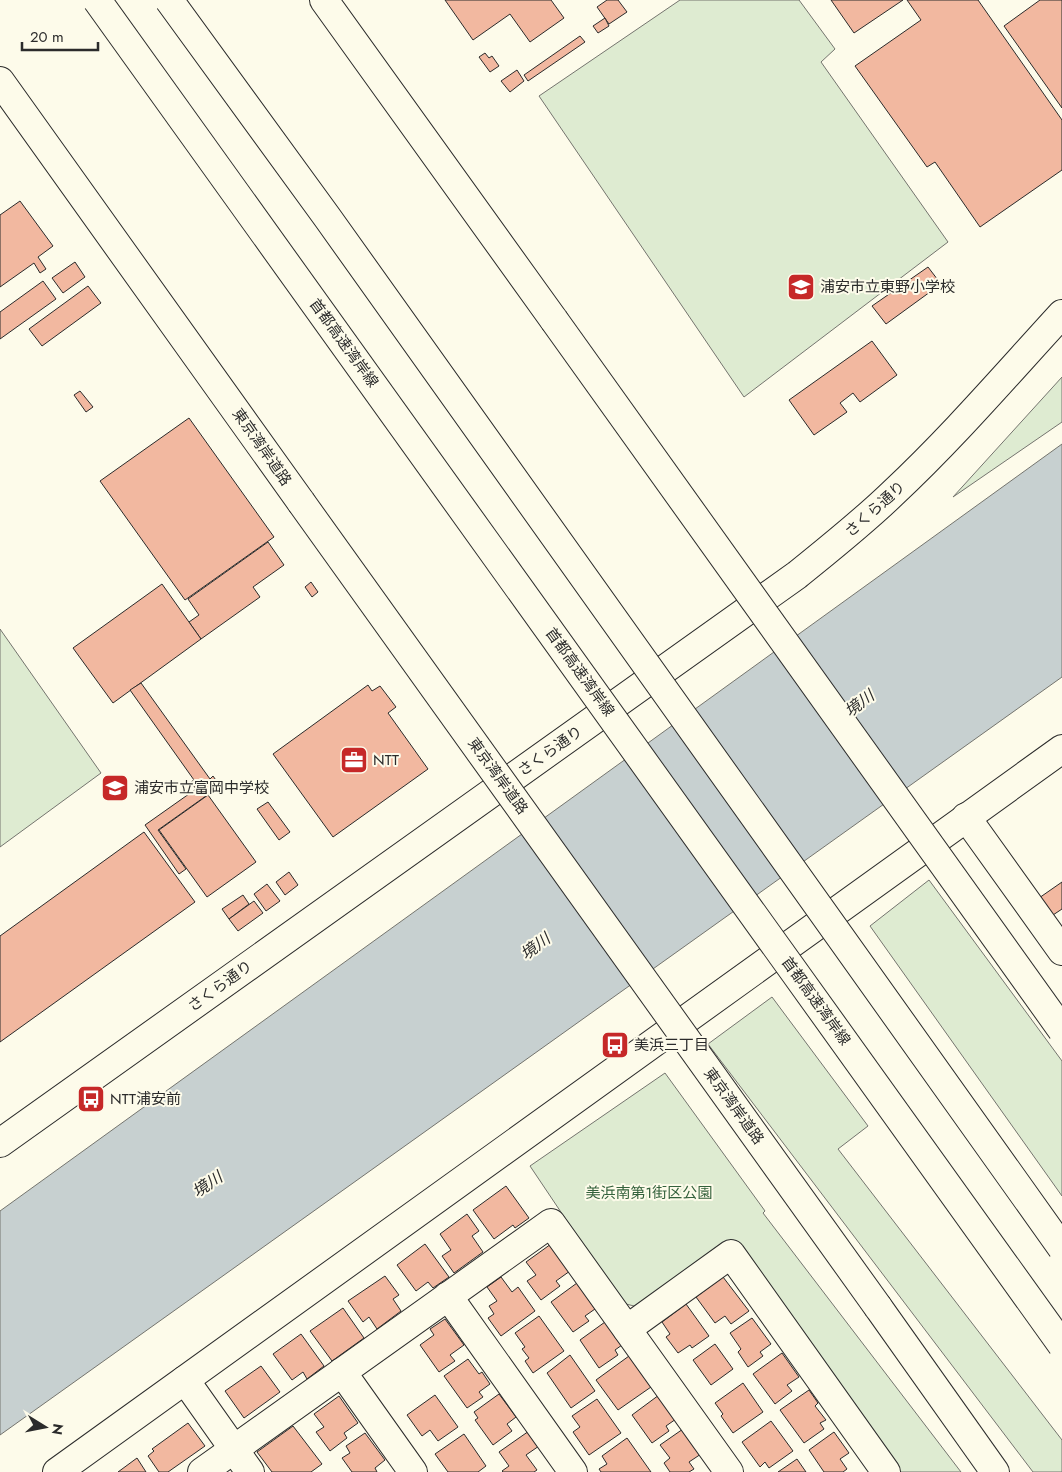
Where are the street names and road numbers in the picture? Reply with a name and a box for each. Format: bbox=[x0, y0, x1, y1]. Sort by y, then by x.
street label: 首都高速湾岸線 bbox=[304, 294, 384, 392]
street label: 東京湾岸道路 bbox=[227, 404, 297, 490]
street label: さくら通り bbox=[840, 476, 910, 542]
street label: 首都高速湾岸線 bbox=[540, 623, 620, 721]
street label: さくら通り bbox=[513, 720, 587, 782]
street label: 東京湾岸道路 bbox=[463, 733, 533, 819]
street label: 首都高速湾岸線 bbox=[776, 952, 856, 1050]
street label: さくら通り bbox=[183, 955, 257, 1017]
street label: 東京湾岸道路 bbox=[699, 1063, 769, 1149]

